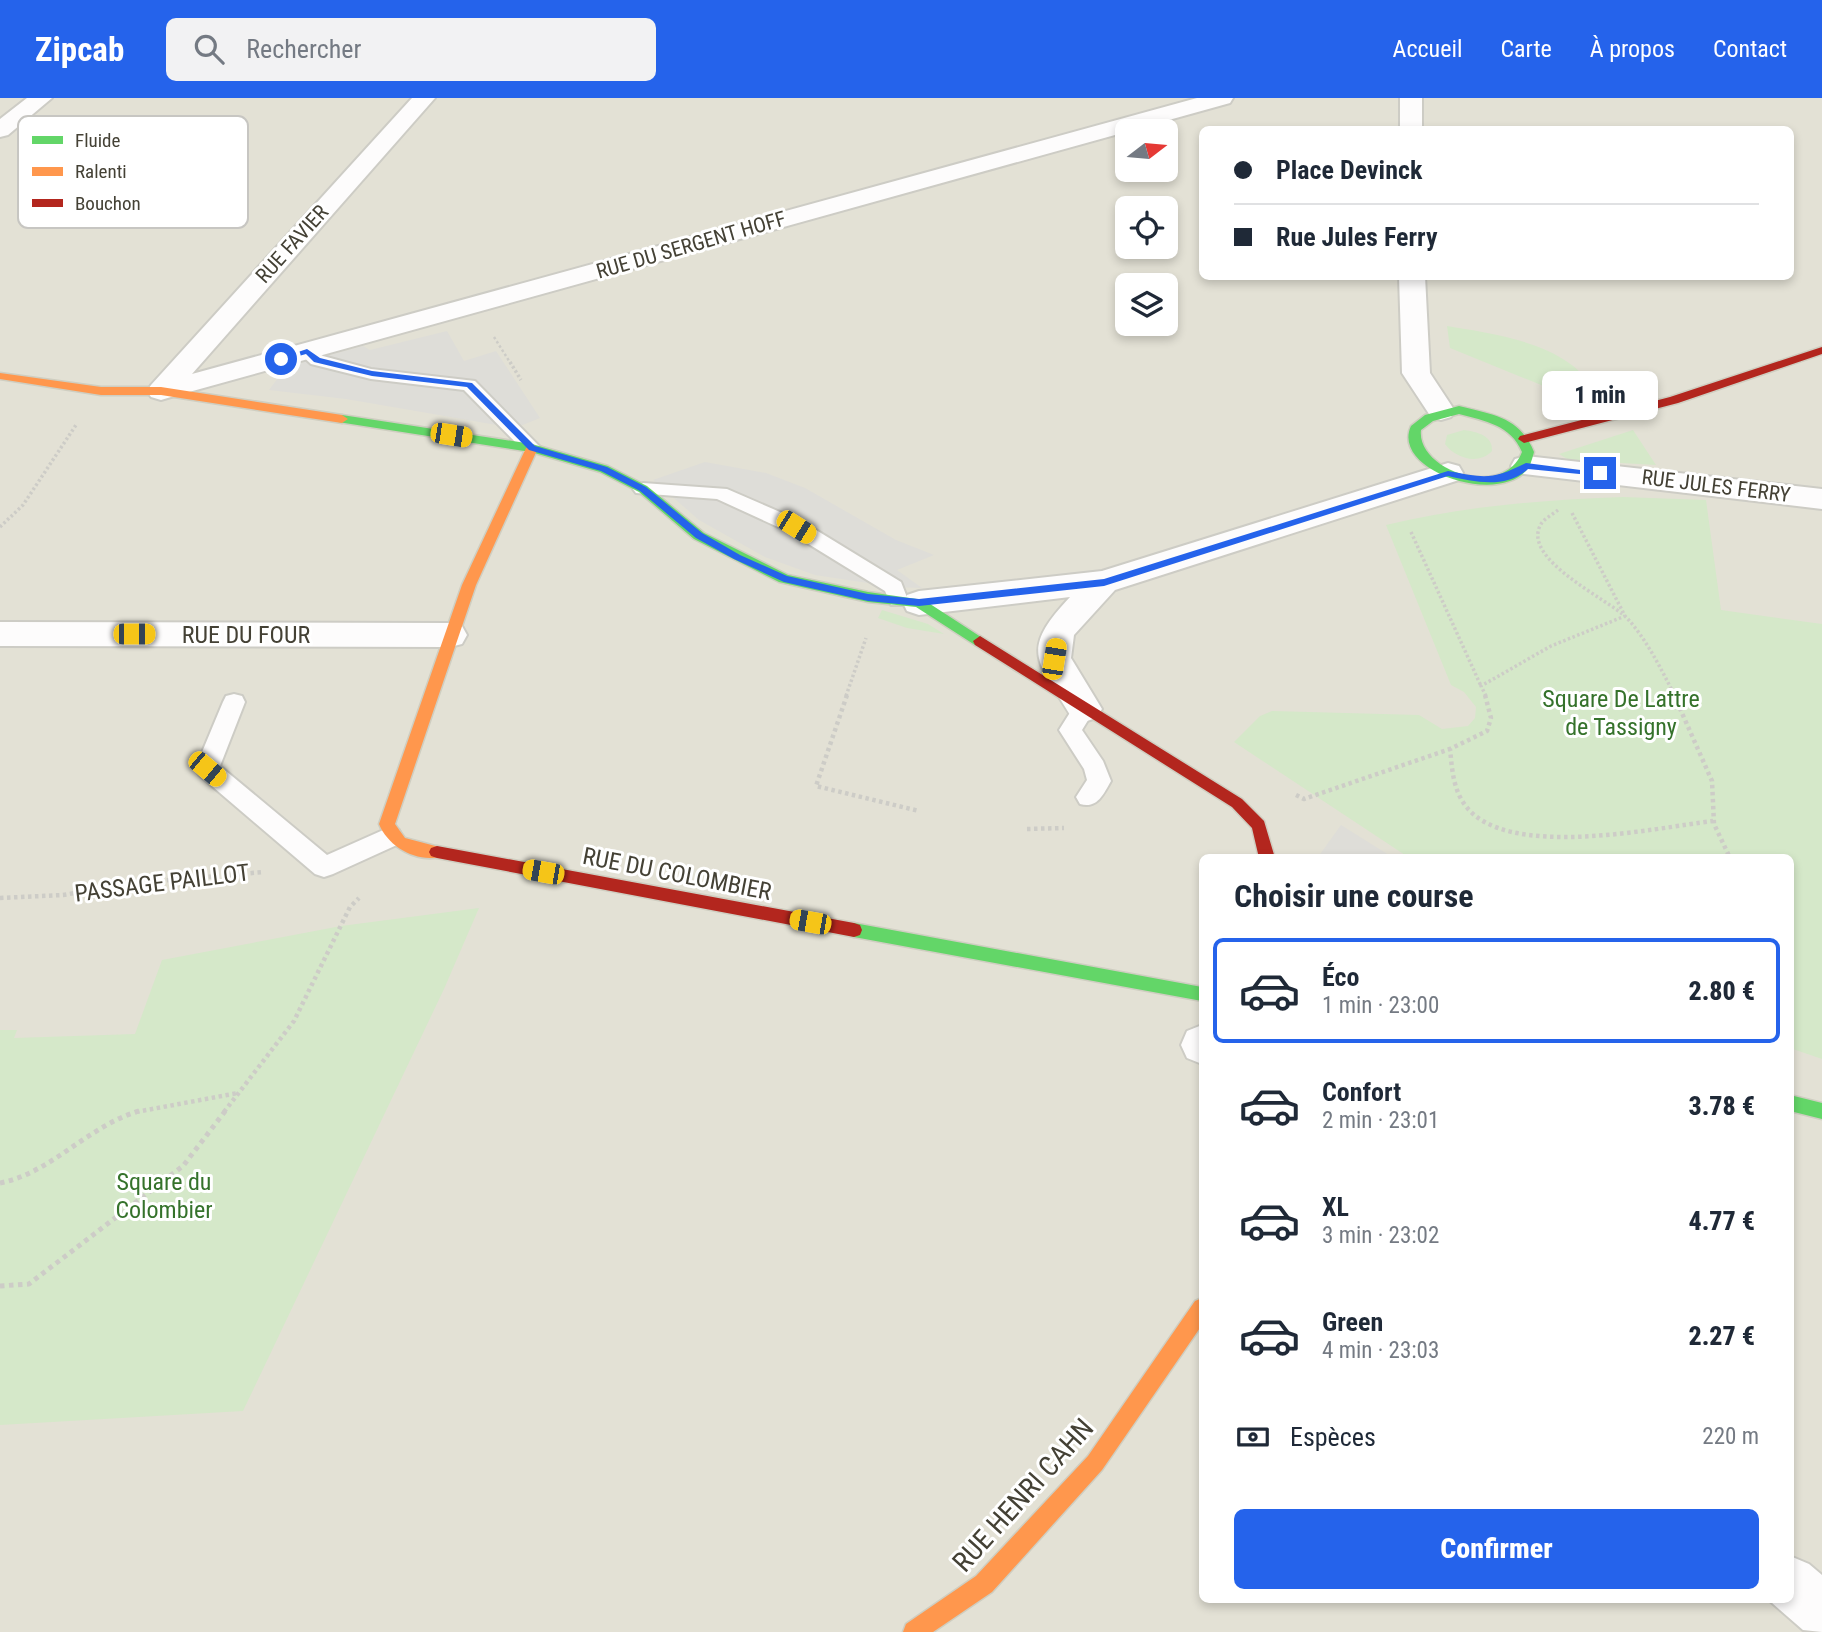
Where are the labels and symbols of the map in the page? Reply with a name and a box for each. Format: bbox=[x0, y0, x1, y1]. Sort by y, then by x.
legend bbox=[18, 116, 248, 228]
north arrow bbox=[1115, 119, 1178, 182]
text: Fluide bbox=[75, 129, 120, 152]
text: Ralenti bbox=[75, 160, 127, 183]
text: Bouchon bbox=[75, 192, 141, 215]
street label: RUE FAVIER bbox=[251, 200, 333, 288]
street label: RUE DU SERGENT HOFF bbox=[593, 206, 789, 284]
route start bbox=[265, 343, 297, 375]
callout: 1 min bbox=[1542, 372, 1658, 420]
car bbox=[429, 421, 474, 449]
route end bbox=[1584, 457, 1616, 489]
street label: RUE JULES FERRY bbox=[1640, 465, 1792, 507]
car bbox=[773, 507, 820, 547]
street label: RUE DU FOUR bbox=[182, 621, 311, 649]
car bbox=[114, 624, 156, 645]
car bbox=[1041, 637, 1068, 681]
park label: Square De Lattre de Tassigny bbox=[1542, 685, 1700, 741]
car bbox=[185, 747, 230, 791]
street label: RUE DU COLOMBIER bbox=[580, 842, 774, 906]
street label: PASSAGE PAILLOT bbox=[73, 858, 251, 908]
car bbox=[521, 858, 566, 886]
car bbox=[788, 908, 833, 936]
park label: Square du Colombier bbox=[115, 1168, 213, 1224]
street label: RUE HENRI CAHN bbox=[946, 1412, 1100, 1578]

